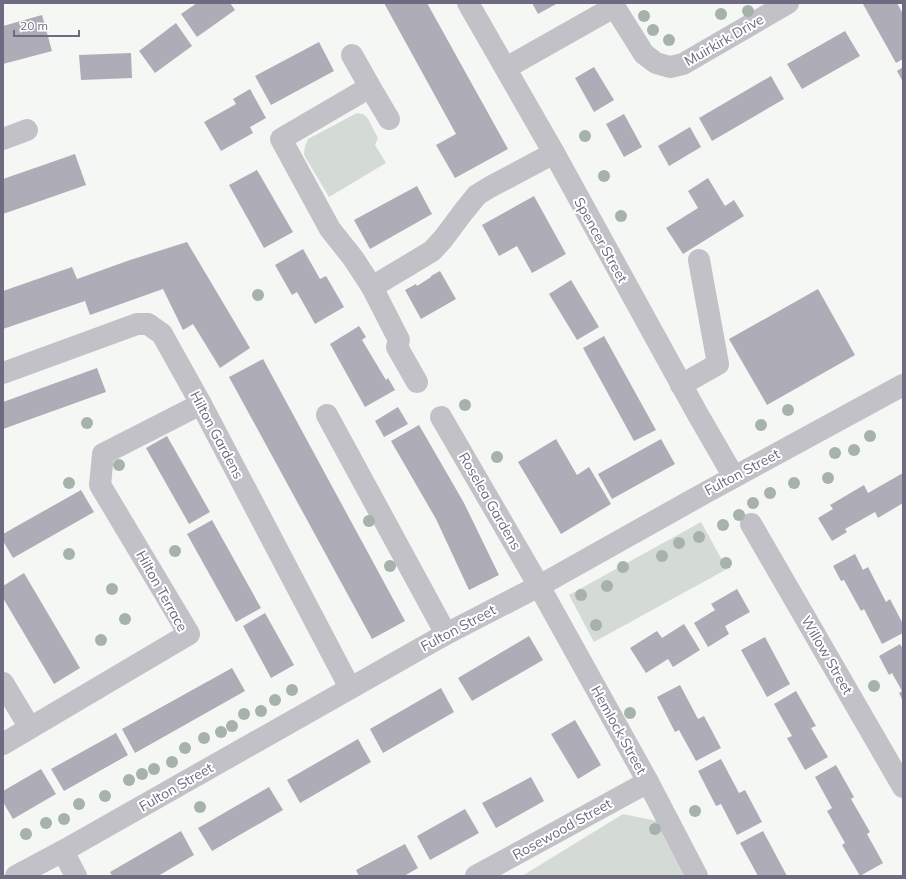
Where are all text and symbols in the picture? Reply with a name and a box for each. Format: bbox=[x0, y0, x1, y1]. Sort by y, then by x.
street label: Muirkirk Drive bbox=[681, 10, 767, 70]
scale bar bbox=[14, 12, 79, 38]
text: 20 m bbox=[20, 18, 48, 33]
street label: Spencer Street bbox=[570, 194, 632, 286]
street label: Hilton Gardens bbox=[186, 388, 248, 482]
street label: Fulton Street bbox=[701, 445, 783, 499]
street label: Roselea Gardens bbox=[455, 449, 525, 553]
street label: Hilton Terrace bbox=[132, 547, 192, 635]
street label: Fulton Street bbox=[417, 601, 499, 655]
street label: Willow Street bbox=[797, 612, 857, 698]
street label: Hemlock Street bbox=[587, 683, 651, 778]
street label: Fulton Street bbox=[136, 759, 216, 815]
street label: Rosewood Street bbox=[509, 794, 615, 864]

